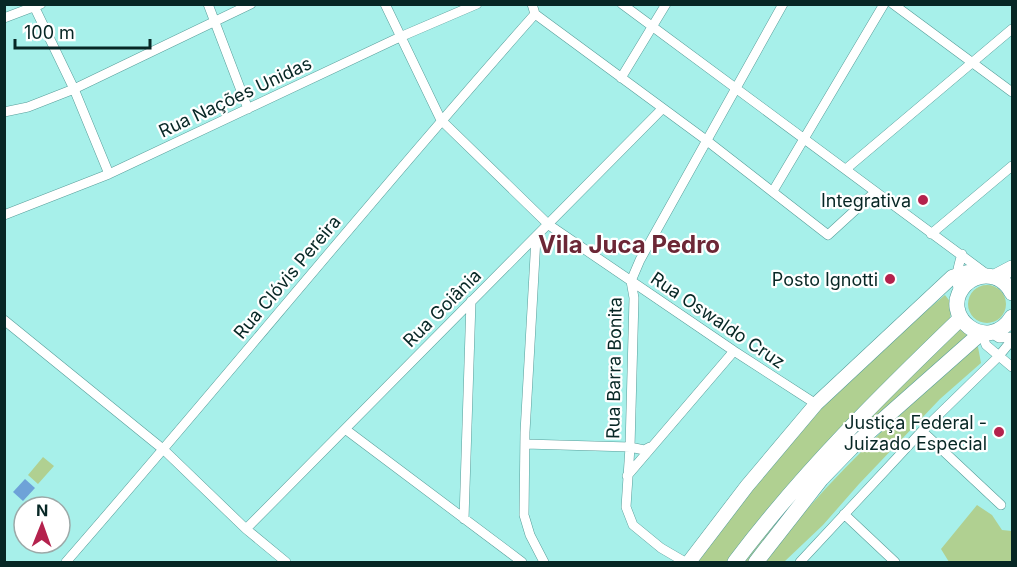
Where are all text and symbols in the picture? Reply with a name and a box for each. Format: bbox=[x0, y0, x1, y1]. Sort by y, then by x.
scale bar bbox=[15, 12, 150, 50]
text: 100 m bbox=[24, 22, 75, 43]
street label: Rua Nações Unidas bbox=[155, 52, 315, 142]
place label: Integrativa bbox=[821, 190, 911, 211]
marker: Integrativa bbox=[916, 193, 930, 207]
street label: Rua Clóvis Pereira bbox=[229, 211, 345, 343]
district label: Vila Juca Pedro bbox=[538, 230, 720, 259]
street label: Rua Goiânia bbox=[399, 265, 485, 351]
street label: Rua Oswaldo Cruz bbox=[647, 267, 789, 373]
place label: Posto Ignotti bbox=[772, 269, 878, 290]
marker: Posto Ignotti bbox=[883, 272, 897, 286]
street label: Rua Barra Bonita bbox=[602, 297, 626, 439]
place label: Justiça Federal - Juizado Especial bbox=[844, 412, 987, 454]
marker: Justiça Federal - Juizado Especial bbox=[992, 425, 1006, 439]
north arrow bbox=[12, 495, 72, 555]
text: N bbox=[36, 500, 49, 520]

